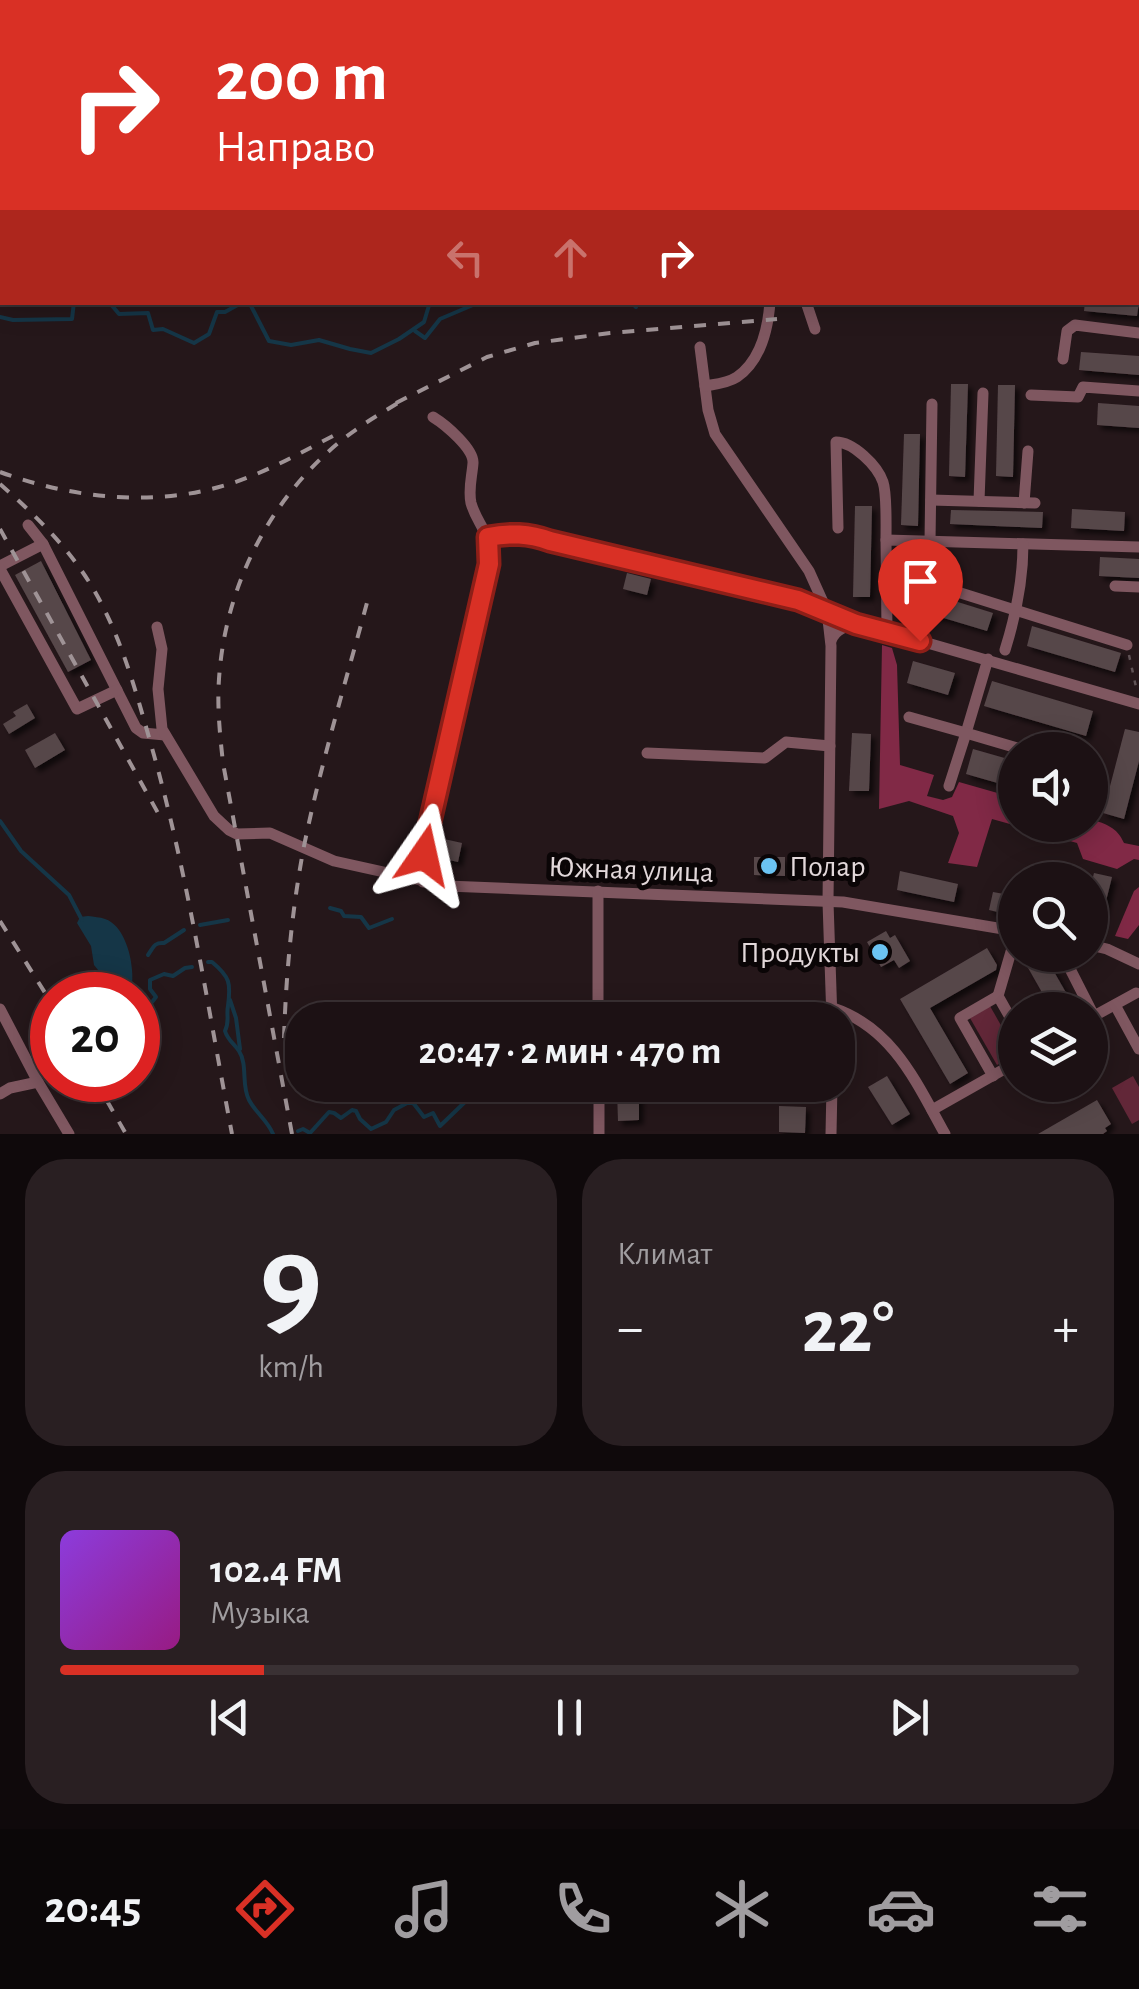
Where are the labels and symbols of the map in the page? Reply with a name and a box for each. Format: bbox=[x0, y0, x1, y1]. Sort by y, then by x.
pin bbox=[878, 539, 963, 642]
position arrow bbox=[372, 803, 476, 907]
street label: Южная улица bbox=[548, 852, 714, 888]
place label: Полар bbox=[789, 852, 865, 882]
marker: Полар bbox=[758, 855, 780, 877]
place label: Продукты bbox=[740, 938, 860, 968]
marker: Продукты bbox=[869, 941, 891, 963]
speed limit sign: 20 bbox=[30, 972, 160, 1102]

